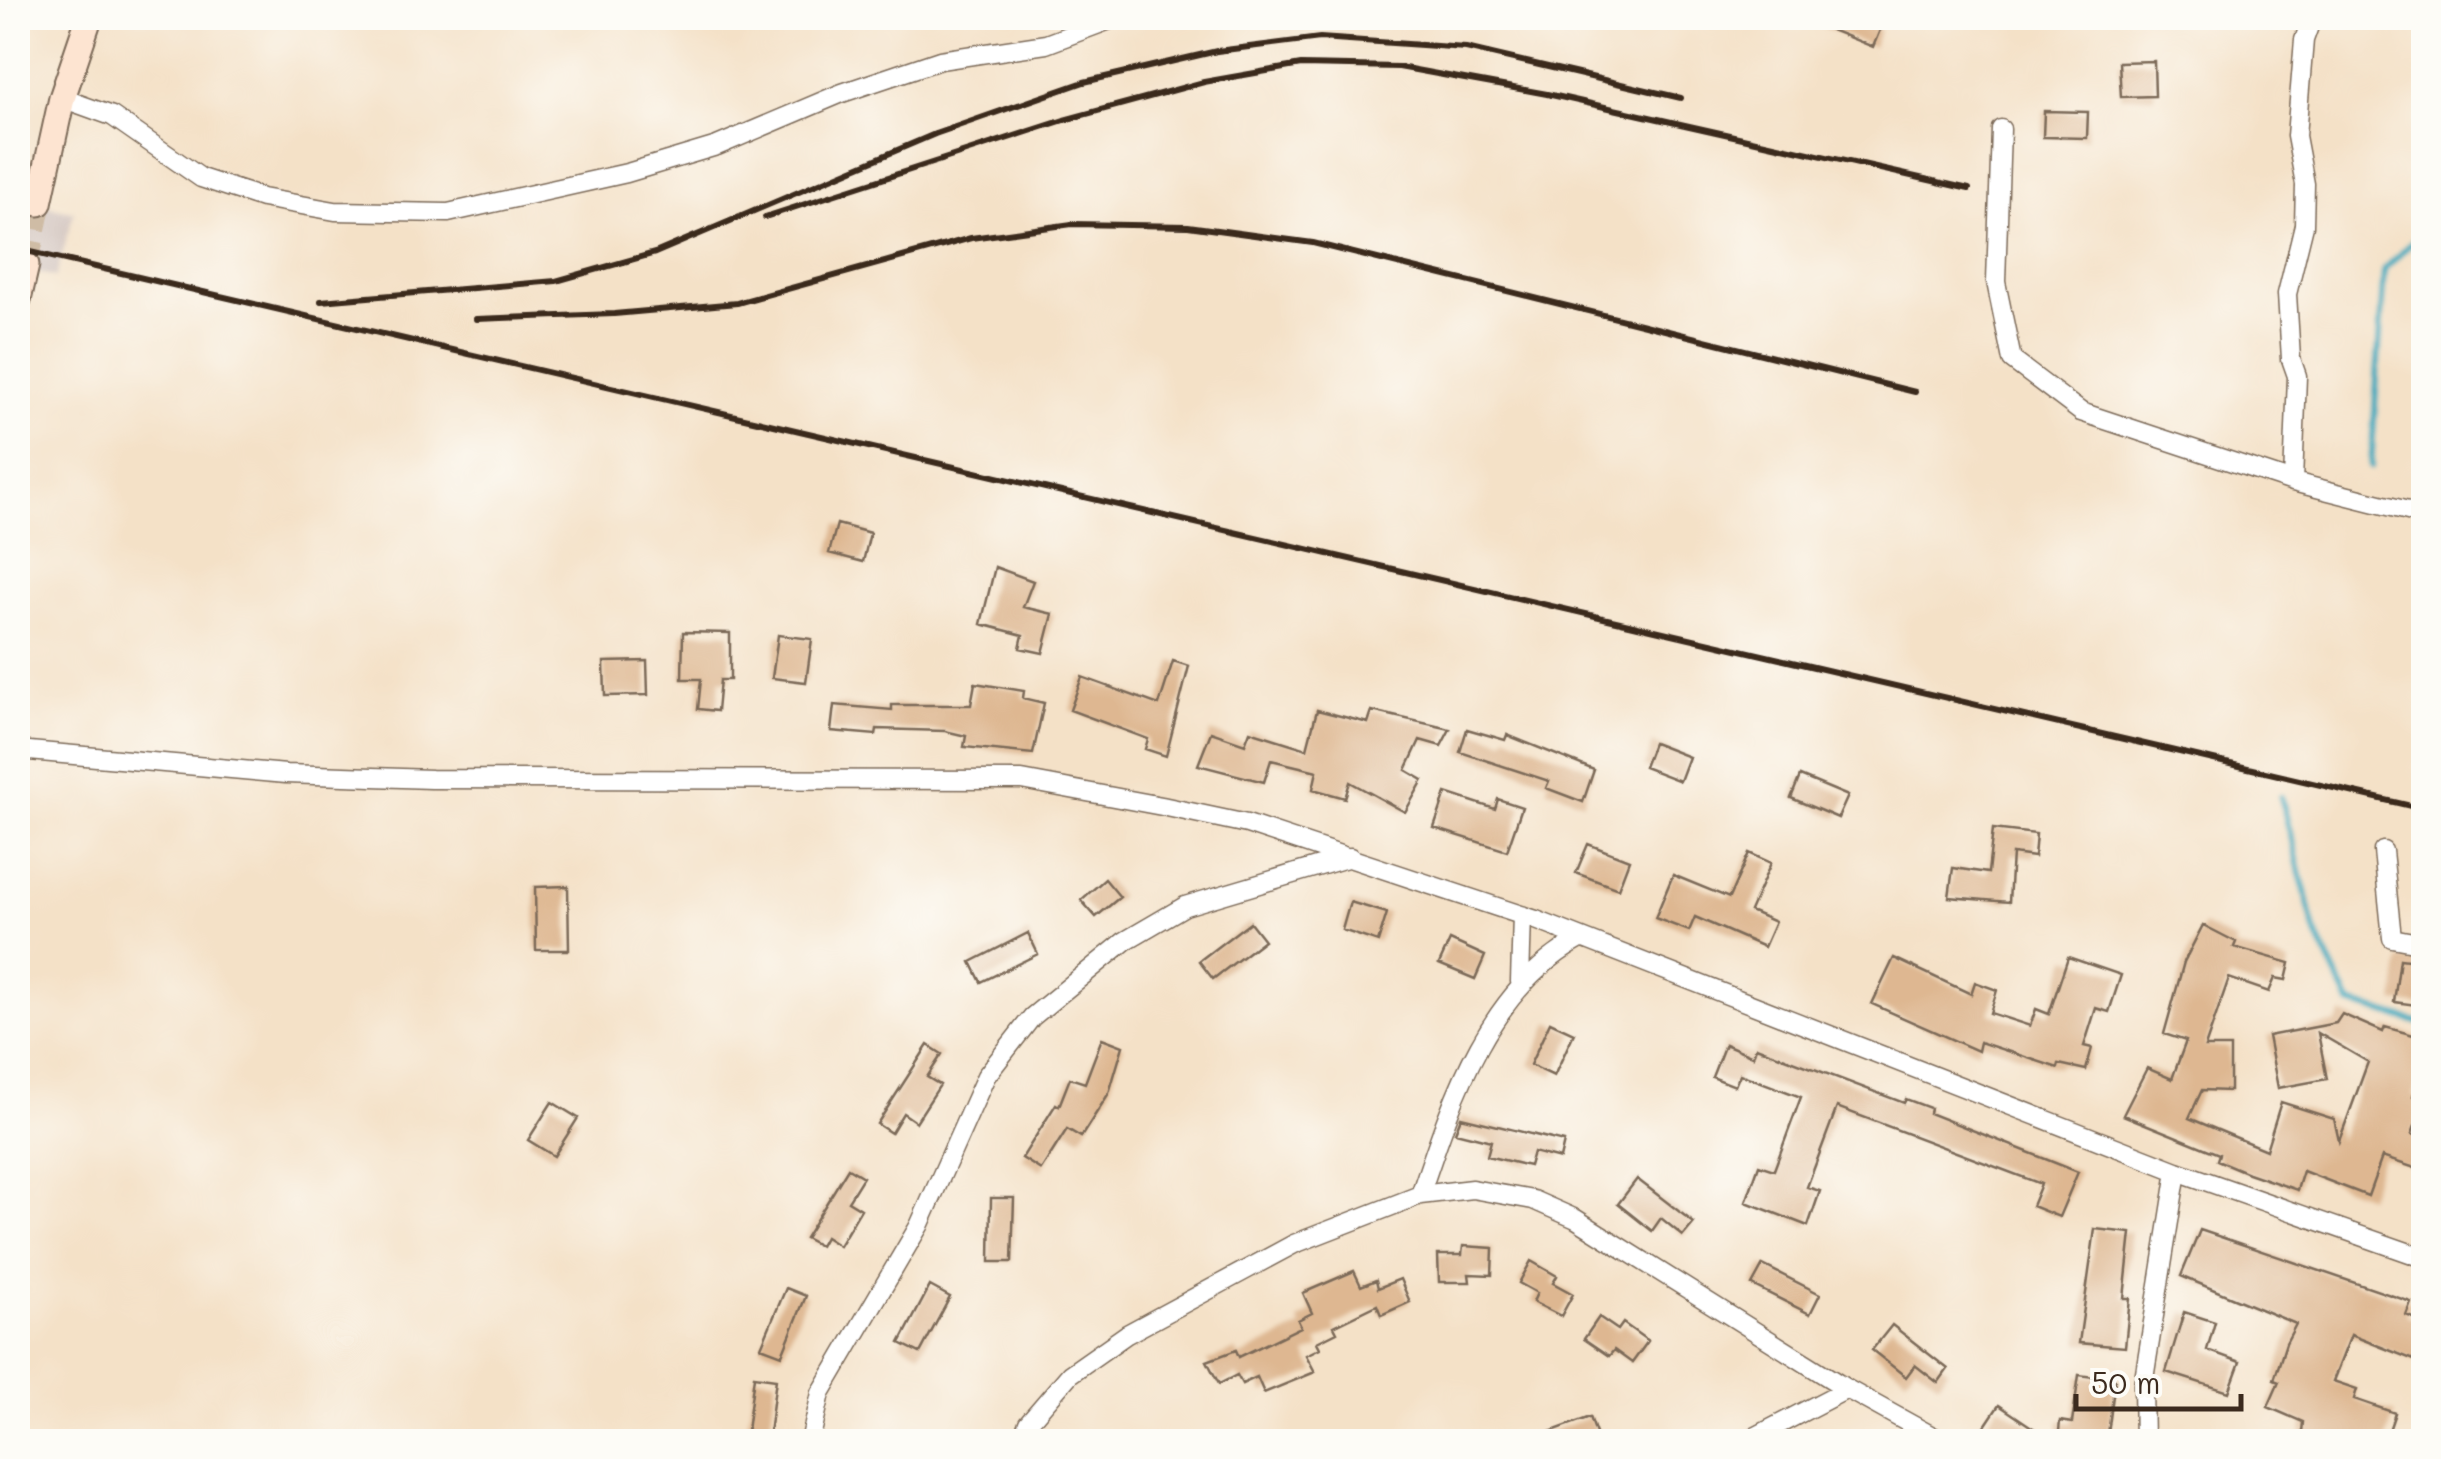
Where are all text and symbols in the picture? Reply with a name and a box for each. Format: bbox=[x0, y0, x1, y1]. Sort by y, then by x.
scale bar bbox=[2076, 1349, 2241, 1411]
text: 50 m bbox=[2091, 1362, 2161, 1402]

